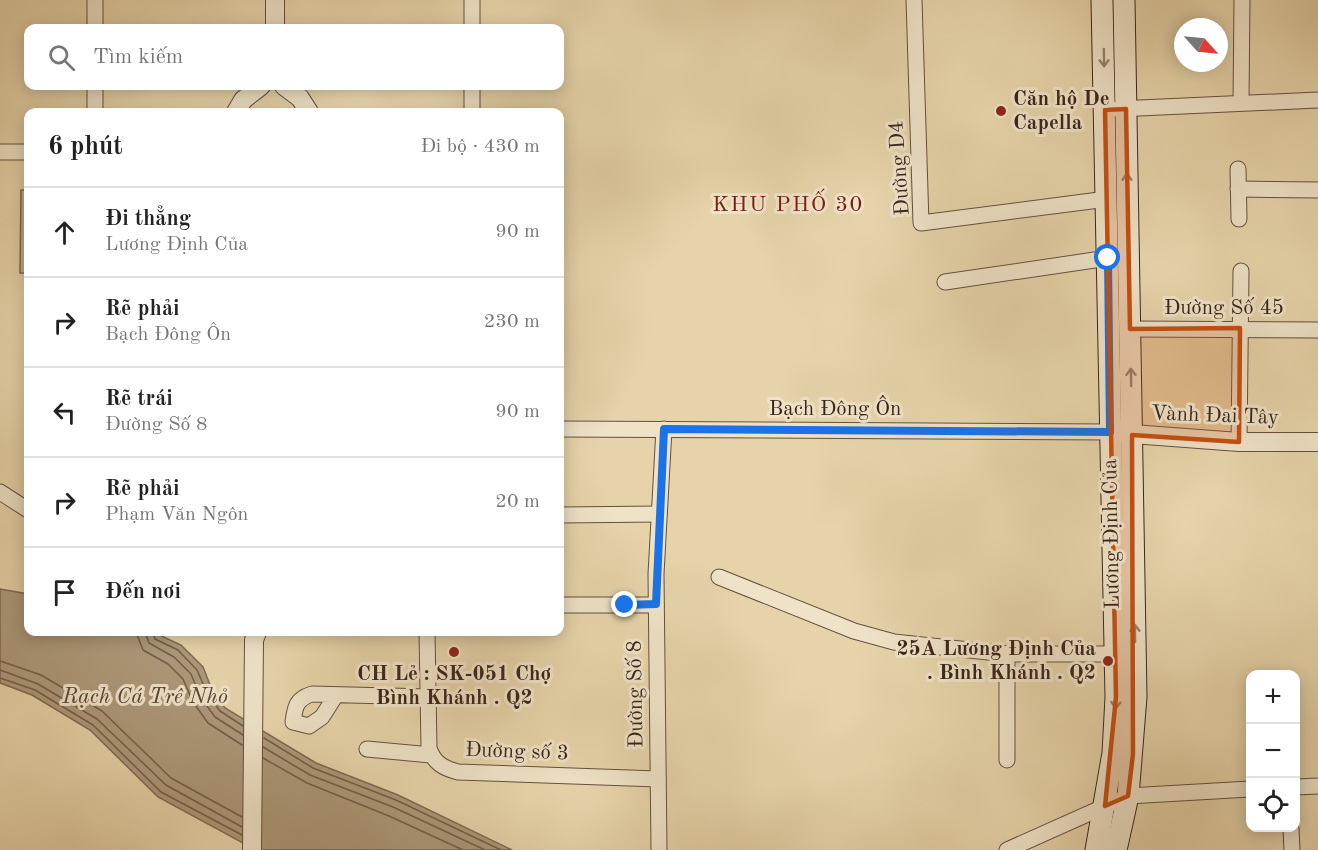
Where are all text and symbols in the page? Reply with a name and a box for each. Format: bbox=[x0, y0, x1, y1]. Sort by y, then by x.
north arrow bbox=[1174, 18, 1228, 72]
search box bbox=[24, 24, 564, 90]
icon: search bbox=[45, 41, 78, 74]
text: Tìm kiếm bbox=[93, 46, 183, 68]
one-way arrow bbox=[1098, 48, 1110, 68]
place label: Căn hộ De Capella bbox=[1013, 89, 1110, 134]
marker: Căn hộ De Capella bbox=[994, 104, 1008, 118]
street label: Đường D4 bbox=[886, 120, 914, 216]
text: 6 phút bbox=[48, 134, 123, 160]
text: Đi bộ · 430 m bbox=[420, 137, 540, 157]
one-way arrow bbox=[1121, 172, 1133, 192]
district label: KHU PHỐ 30 bbox=[712, 188, 864, 216]
text: Đi thẳng bbox=[105, 208, 191, 230]
icon: ahead bbox=[48, 216, 81, 249]
text: 90 m bbox=[495, 222, 540, 242]
text: Lương Định Của bbox=[105, 235, 248, 255]
route start bbox=[1094, 244, 1120, 270]
street label: Đường Số 45 bbox=[1164, 297, 1284, 319]
text: Rẽ phải bbox=[105, 298, 180, 320]
icon: right bbox=[48, 306, 81, 339]
text: 230 m bbox=[484, 312, 540, 332]
text: Bạch Đông Ôn bbox=[105, 325, 231, 345]
one-way arrow bbox=[1125, 367, 1137, 387]
text: Rẽ trái bbox=[105, 388, 173, 410]
street label: Bạch Đông Ôn bbox=[769, 395, 901, 420]
icon: left bbox=[48, 396, 81, 429]
text: 90 m bbox=[495, 402, 540, 422]
street label: Vành Đai Tây bbox=[1151, 403, 1279, 429]
text: Đường Số 8 bbox=[105, 415, 208, 435]
street label: Lương Định Của bbox=[1100, 459, 1124, 609]
text: Rẽ phải bbox=[105, 478, 180, 500]
icon: right bbox=[48, 486, 81, 519]
text: 20 m bbox=[495, 492, 540, 512]
text: Phạm Văn Ngôn bbox=[105, 505, 248, 525]
icon: arrive bbox=[48, 576, 81, 609]
text: Đến nơi bbox=[105, 581, 181, 603]
route end bbox=[611, 591, 637, 617]
one-way arrow bbox=[1129, 624, 1141, 644]
place label: 25A Lương Định Của . Bình Khánh . Q2 bbox=[896, 639, 1096, 684]
street label: Đường Số 8 bbox=[624, 640, 647, 748]
marker: CH Lẻ : SK-051 Chợ Bình Khánh . Q2 bbox=[447, 645, 461, 659]
marker: 25A Lương Định Của . Bình Khánh . Q2 bbox=[1101, 654, 1115, 668]
place label: CH Lẻ : SK-051 Chợ Bình Khánh . Q2 bbox=[357, 664, 551, 709]
map controls bbox=[1246, 670, 1300, 832]
button: + bbox=[1246, 670, 1300, 724]
water label: Rạch Cá Trê Nhỏ bbox=[61, 686, 228, 708]
one-way arrow bbox=[1110, 690, 1122, 710]
button: − bbox=[1246, 724, 1300, 778]
street label: Đường số 3 bbox=[465, 739, 569, 764]
button: locate bbox=[1246, 778, 1300, 832]

